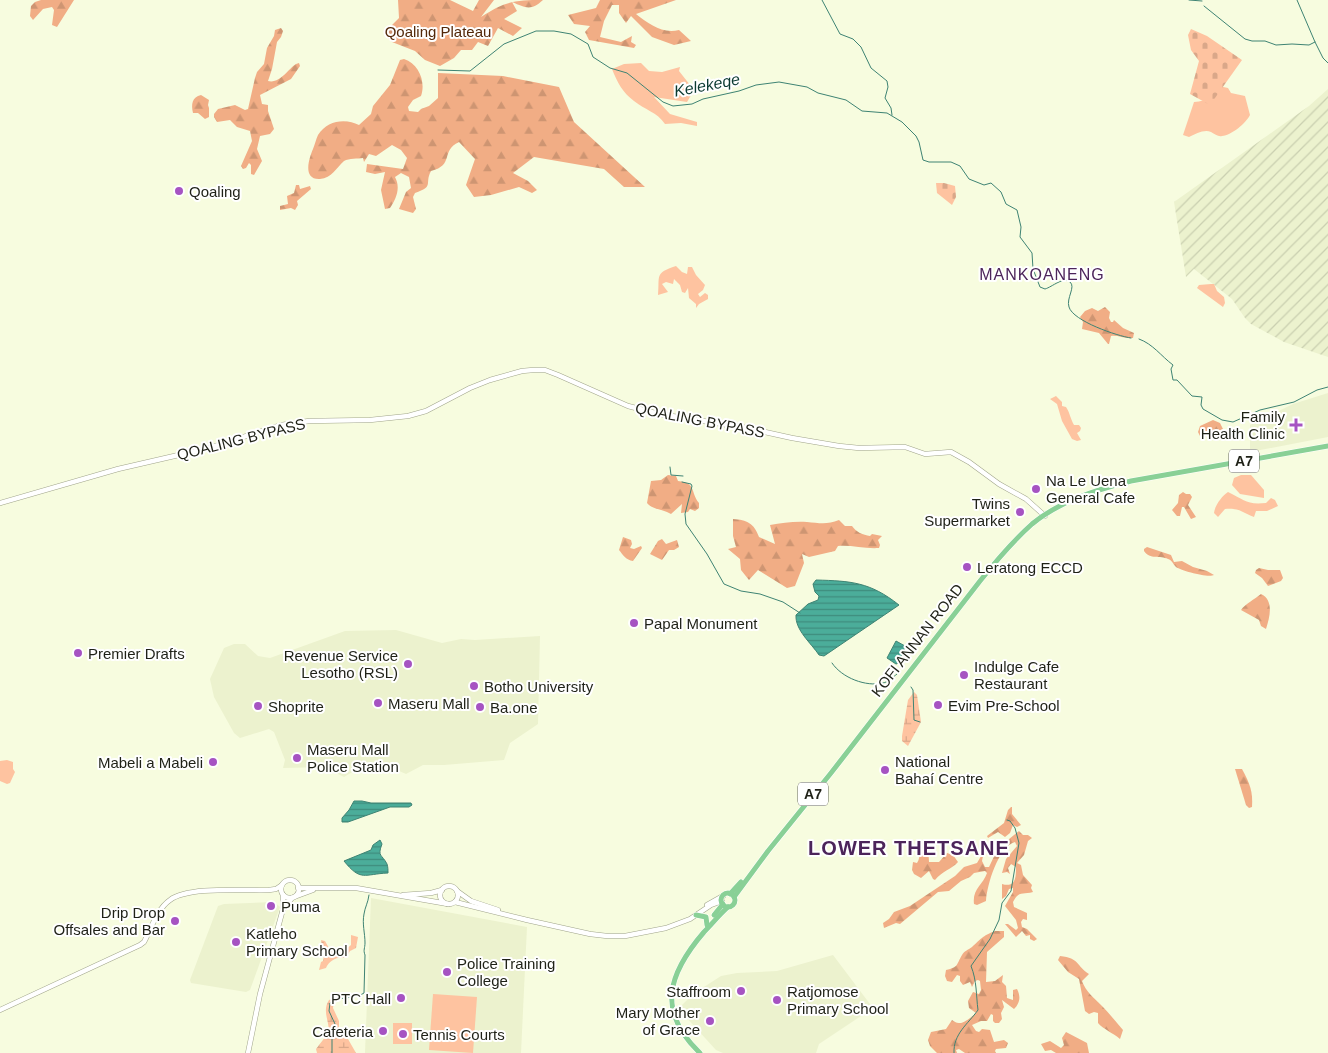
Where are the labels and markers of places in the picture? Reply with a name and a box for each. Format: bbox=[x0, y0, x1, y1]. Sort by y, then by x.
place label: Qoaling bbox=[189, 183, 241, 200]
marker: Qoaling bbox=[173, 185, 185, 197]
place label: Family Health Clinic bbox=[1201, 408, 1285, 442]
marker: Family Health Clinic bbox=[1289, 418, 1303, 432]
place label: Na Le Uena General Cafe bbox=[1046, 472, 1135, 506]
marker: Na Le Uena General Cafe bbox=[1030, 483, 1042, 495]
place label: Twins Supermarket bbox=[924, 495, 1011, 529]
marker: Twins Supermarket bbox=[1014, 506, 1026, 518]
place label: Leratong ECCD bbox=[977, 559, 1083, 576]
marker: Leratong ECCD bbox=[961, 561, 973, 573]
place label: Papal Monument bbox=[644, 615, 758, 632]
marker: Papal Monument bbox=[628, 617, 640, 629]
place label: Premier Drafts bbox=[88, 645, 185, 662]
marker: Premier Drafts bbox=[72, 647, 84, 659]
place label: Revenue Service Lesotho (RSL) bbox=[284, 647, 398, 681]
marker: Revenue Service Lesotho (RSL) bbox=[402, 658, 414, 670]
place label: Indulge Cafe Restaurant bbox=[974, 658, 1059, 692]
marker: Indulge Cafe Restaurant bbox=[958, 669, 970, 681]
place label: Botho University bbox=[484, 678, 594, 695]
marker: Botho University bbox=[468, 680, 480, 692]
place label: Maseru Mall bbox=[388, 695, 470, 712]
marker: Maseru Mall bbox=[372, 697, 384, 709]
place label: Evim Pre-School bbox=[948, 697, 1060, 714]
place label: Shoprite bbox=[268, 698, 324, 715]
place label: Ba.one bbox=[490, 699, 538, 716]
marker: Evim Pre-School bbox=[932, 699, 944, 711]
marker: Shoprite bbox=[252, 700, 264, 712]
marker: Ba.one bbox=[474, 701, 486, 713]
place label: Maseru Mall Police Station bbox=[307, 741, 399, 775]
marker: Maseru Mall Police Station bbox=[291, 752, 303, 764]
place label: National Bahaí Centre bbox=[895, 753, 983, 787]
place label: Mabeli a Mabeli bbox=[98, 754, 203, 771]
marker: Mabeli a Mabeli bbox=[207, 756, 219, 768]
marker: National Bahaí Centre bbox=[879, 764, 891, 776]
place label: Puma bbox=[281, 898, 321, 915]
marker: Puma bbox=[265, 900, 277, 912]
place label: Drip Drop Offsales and Bar bbox=[54, 904, 165, 938]
marker: Drip Drop Offsales and Bar bbox=[169, 915, 181, 927]
place label: Katleho Primary School bbox=[246, 925, 348, 959]
marker: Katleho Primary School bbox=[230, 936, 242, 948]
place label: Police Training College bbox=[457, 955, 555, 989]
marker: Police Training College bbox=[441, 966, 453, 978]
place label: Staffroom bbox=[666, 983, 731, 1000]
place label: Ratjomose Primary School bbox=[787, 983, 889, 1017]
marker: Staffroom bbox=[735, 985, 747, 997]
place label: PTC Hall bbox=[331, 990, 391, 1007]
marker: PTC Hall bbox=[395, 992, 407, 1004]
marker: Ratjomose Primary School bbox=[771, 994, 783, 1006]
place label: Mary Mother of Grace bbox=[616, 1004, 700, 1038]
marker: Mary Mother of Grace bbox=[704, 1015, 716, 1027]
place label: Cafeteria bbox=[312, 1023, 374, 1040]
marker: Cafeteria bbox=[377, 1025, 389, 1037]
place label: Tennis Courts bbox=[413, 1026, 505, 1043]
marker: Tennis Courts bbox=[397, 1028, 409, 1040]

